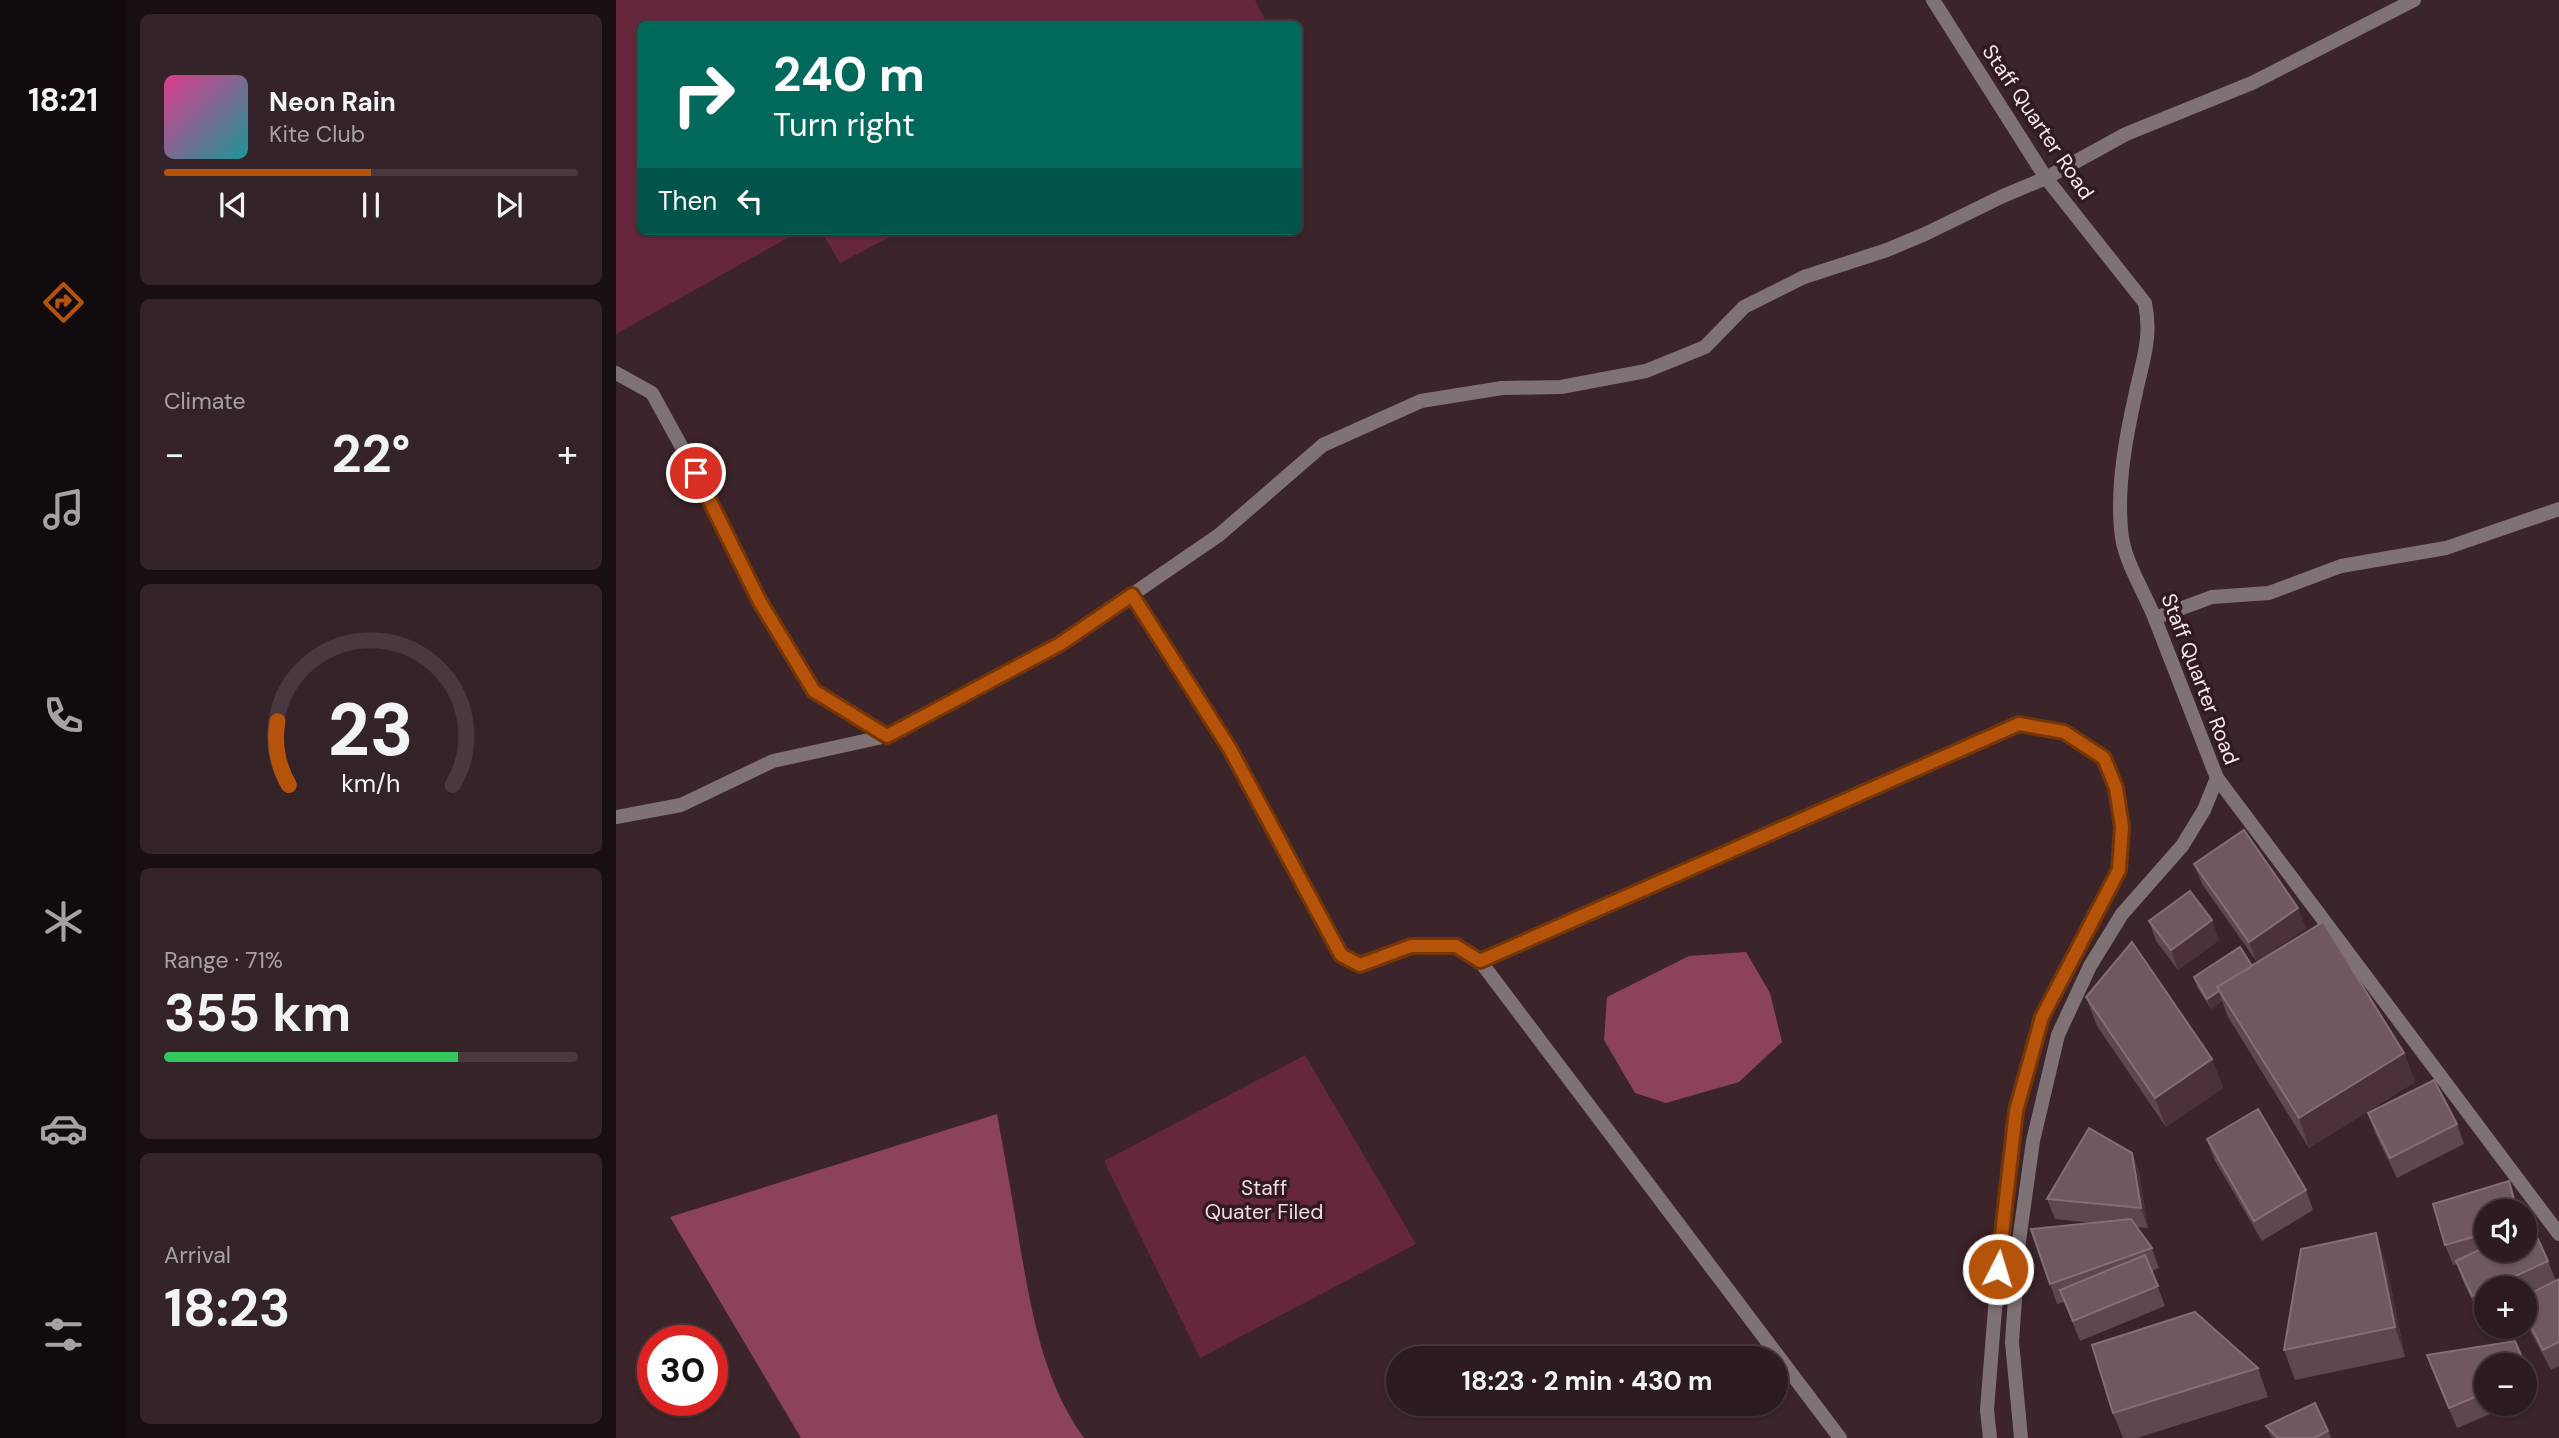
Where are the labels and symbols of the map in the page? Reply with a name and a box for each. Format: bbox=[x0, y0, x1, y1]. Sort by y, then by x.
street label: Staff Quarter Road bbox=[1976, 39, 2100, 205]
pin bbox=[666, 443, 726, 503]
street label: Staff Quarter Road bbox=[2154, 589, 2246, 769]
park label: Staff Quater Filed bbox=[1205, 1174, 1323, 1226]
position arrow bbox=[1961, 1232, 2035, 1306]
speed limit sign: 30 bbox=[637, 1325, 728, 1416]

